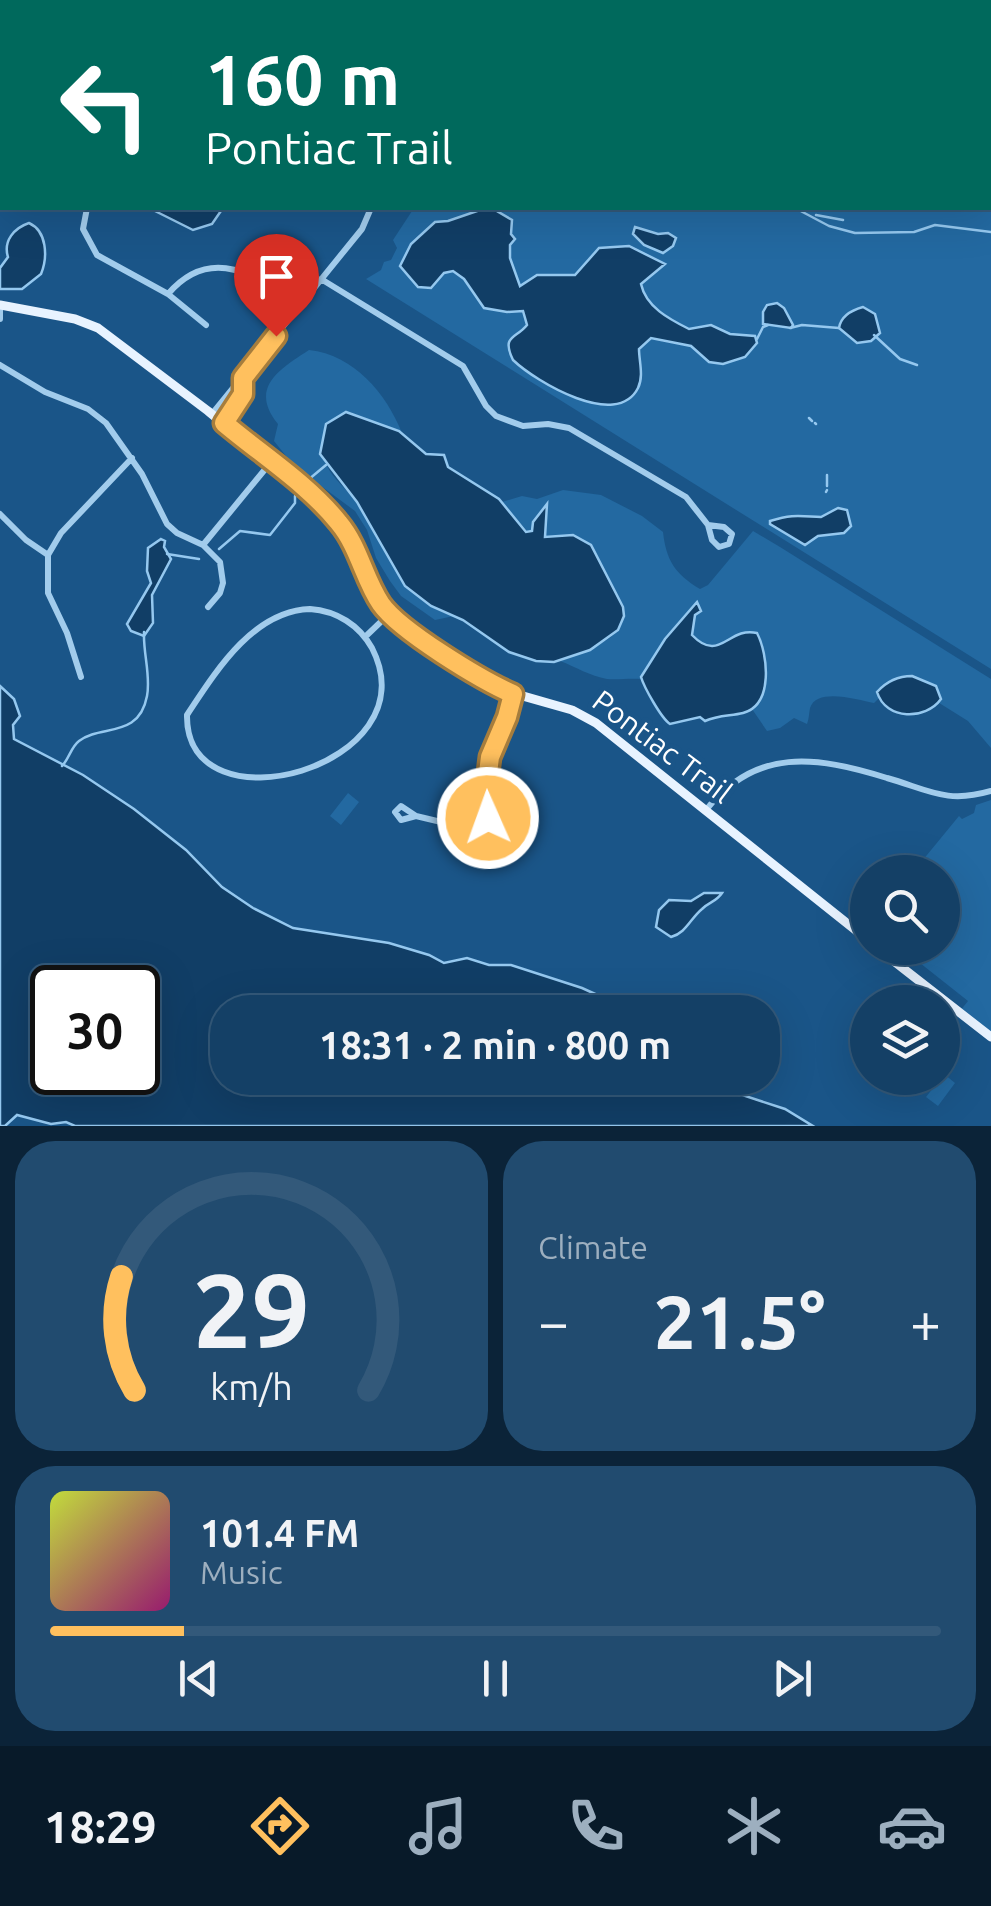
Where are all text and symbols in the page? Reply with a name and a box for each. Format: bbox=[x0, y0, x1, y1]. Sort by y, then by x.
icon: left bbox=[40, 40, 170, 170]
text: 160 m bbox=[205, 40, 400, 118]
text: Pontiac Trail bbox=[205, 122, 453, 173]
pin bbox=[234, 234, 319, 337]
icon: arrive bbox=[249, 249, 304, 304]
street label: Pontiac Trail bbox=[586, 683, 739, 810]
position arrow bbox=[436, 766, 540, 870]
map controls bbox=[850, 855, 960, 1095]
button: search bbox=[850, 855, 960, 965]
speed limit sign: 30 bbox=[30, 965, 160, 1095]
button: layers bbox=[850, 985, 960, 1095]
text: 18:31 · 2 min · 800 m bbox=[319, 1024, 671, 1066]
text: Climate bbox=[538, 1229, 648, 1265]
text: 29 bbox=[193, 1251, 310, 1368]
text: 21.5° bbox=[654, 1279, 825, 1363]
text: − bbox=[538, 1291, 569, 1352]
text: + bbox=[910, 1291, 941, 1352]
text: km/h bbox=[210, 1367, 293, 1407]
text: 101.4 FM bbox=[200, 1512, 359, 1554]
text: Music bbox=[200, 1554, 283, 1590]
icon: previous bbox=[171, 1651, 226, 1706]
icon: pause bbox=[468, 1651, 523, 1706]
icon: next bbox=[765, 1651, 820, 1706]
icon: directions bbox=[245, 1791, 315, 1861]
icon: music bbox=[403, 1791, 473, 1861]
icon: phone bbox=[561, 1791, 631, 1861]
icon: climate bbox=[719, 1791, 789, 1861]
icon: car bbox=[877, 1791, 947, 1861]
text: 18:29 bbox=[44, 1801, 157, 1852]

